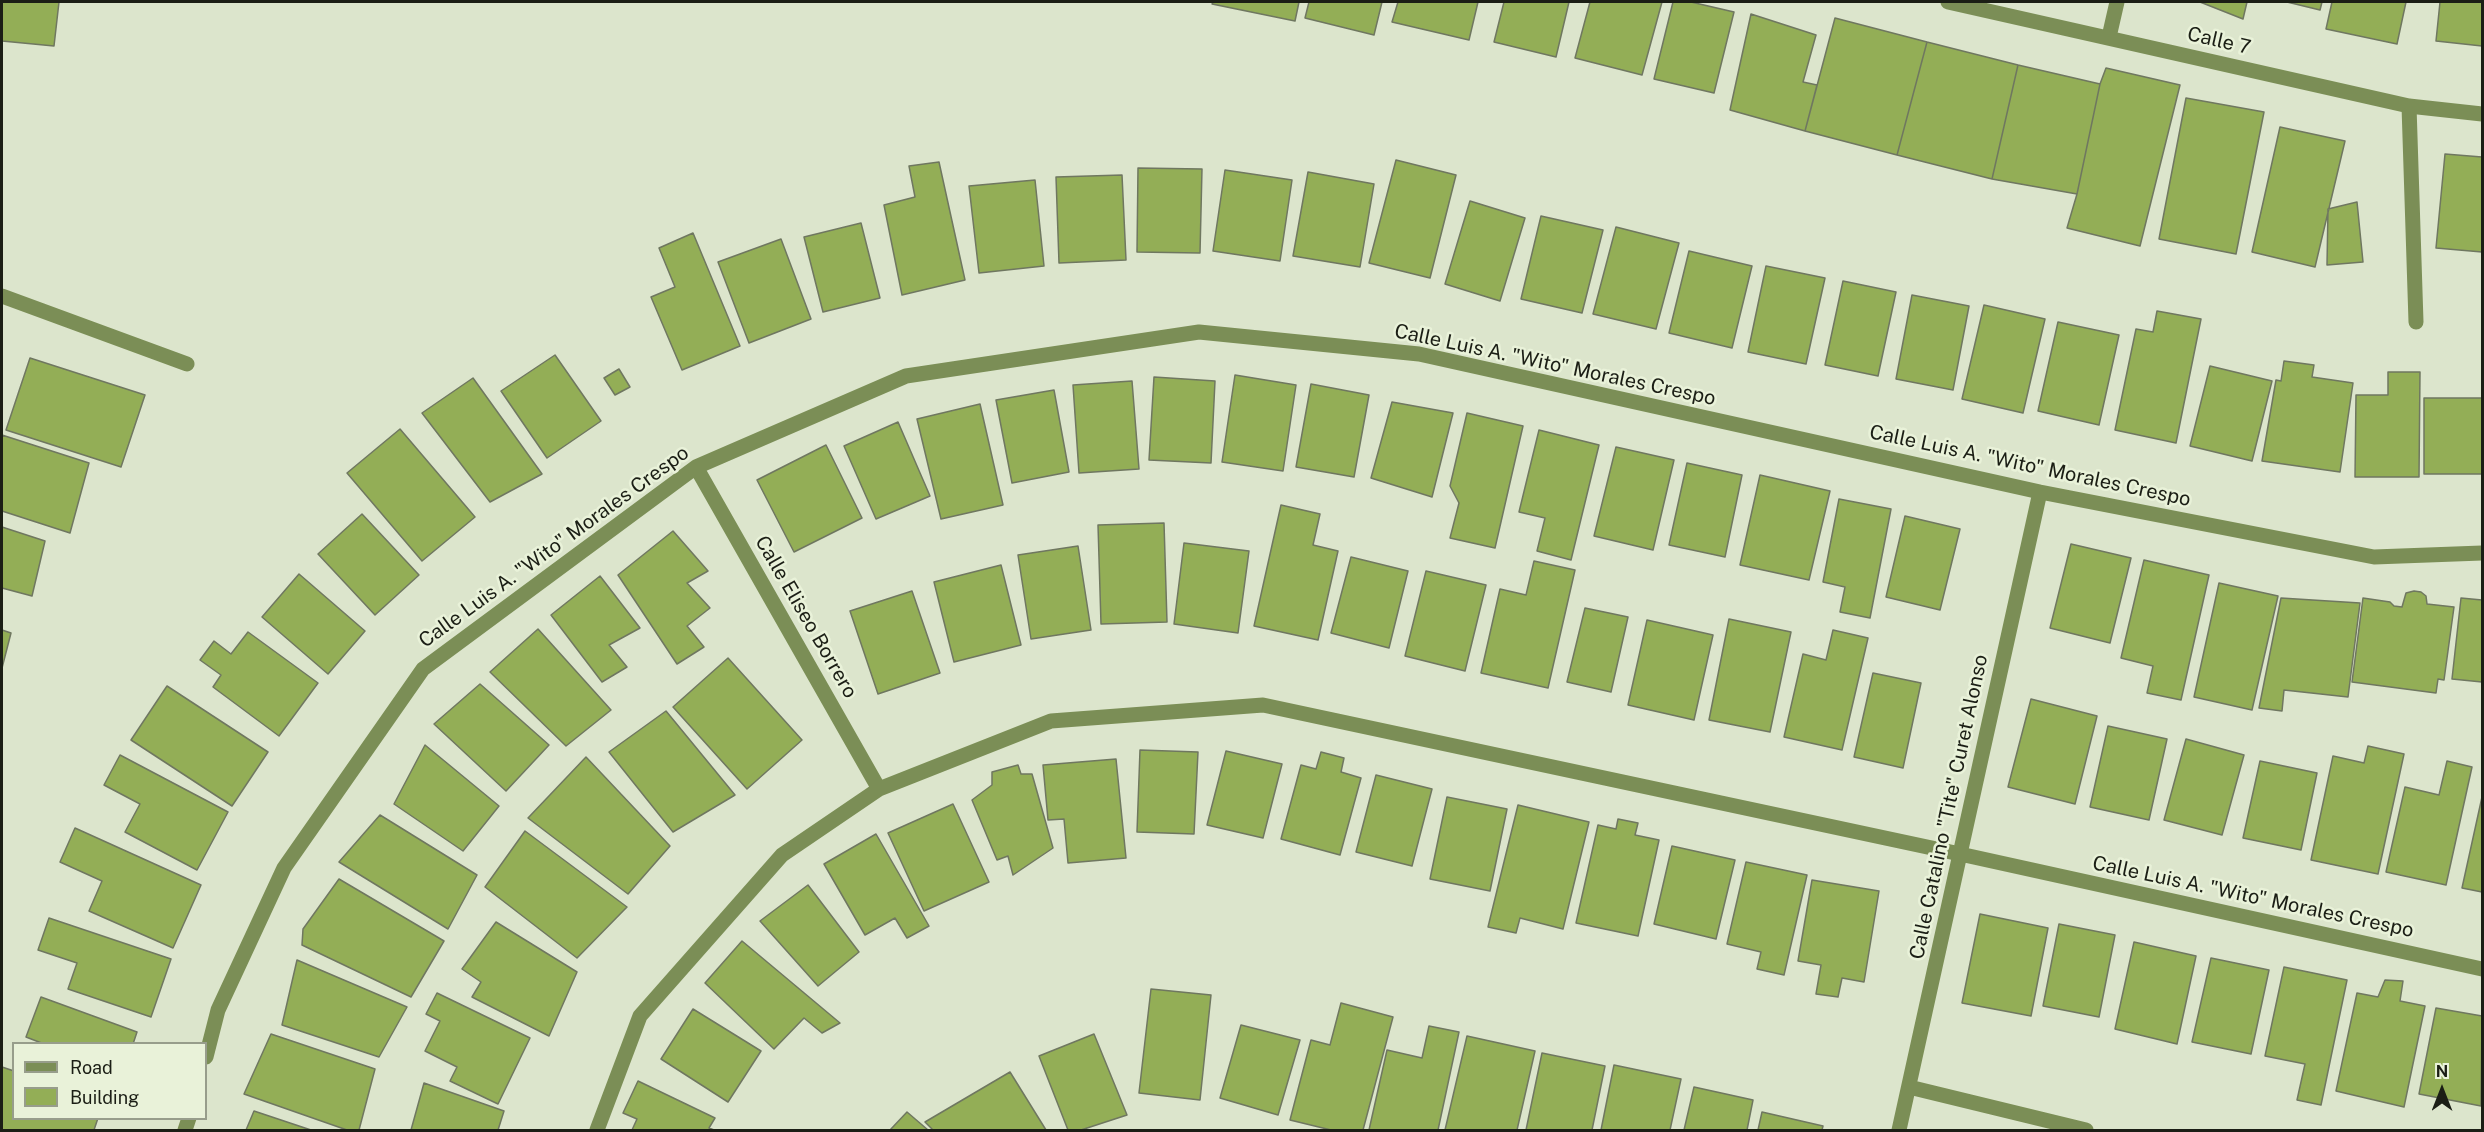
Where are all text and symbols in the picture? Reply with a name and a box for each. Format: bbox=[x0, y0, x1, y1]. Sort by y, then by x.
street label: Calle 7 bbox=[2185, 22, 2253, 60]
street label: Calle Luis A. "Wito" Morales Crespo bbox=[1392, 319, 1718, 411]
street label: Calle Luis A. "Wito" Morales Crespo bbox=[1867, 420, 2193, 512]
street label: Calle Luis A. "Wito" Morales Crespo bbox=[414, 441, 694, 653]
street label: Calle Eliseo Borrero bbox=[750, 532, 862, 702]
street label: Calle Catalino "Tite" Curet Alonso bbox=[1905, 653, 1993, 961]
street label: Calle Luis A. "Wito" Morales Crespo bbox=[2090, 851, 2416, 943]
legend bbox=[12, 1042, 207, 1120]
text: Road bbox=[70, 1057, 113, 1078]
north arrow bbox=[2412, 1060, 2472, 1120]
text: N bbox=[2436, 1062, 2448, 1081]
text: Building bbox=[70, 1087, 139, 1108]

